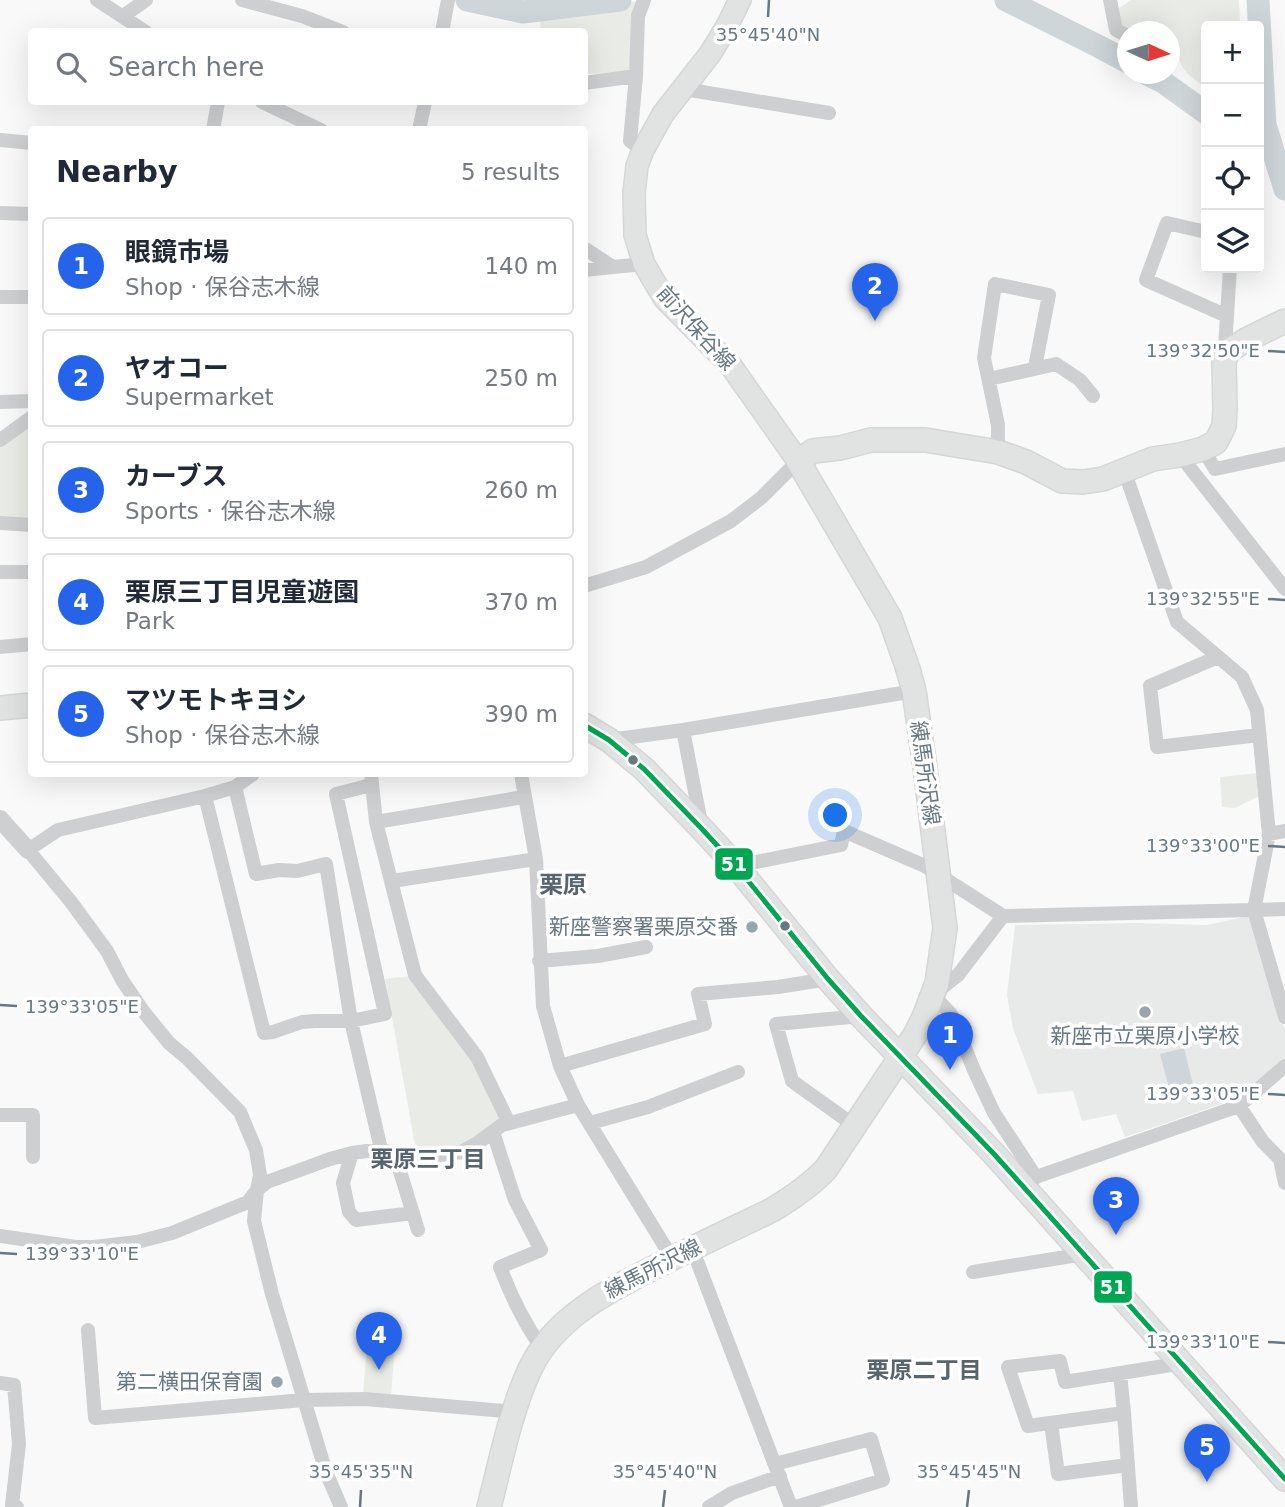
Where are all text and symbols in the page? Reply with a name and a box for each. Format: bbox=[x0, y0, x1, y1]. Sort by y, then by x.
north arrow bbox=[1117, 21, 1180, 84]
map controls bbox=[1201, 21, 1264, 273]
button: + bbox=[1201, 21, 1264, 84]
text: 35°45'40"N bbox=[716, 24, 820, 45]
search box bbox=[28, 28, 588, 105]
icon: search bbox=[52, 48, 90, 86]
text: Search here bbox=[108, 52, 264, 82]
button: − bbox=[1201, 84, 1264, 147]
button: locate bbox=[1201, 147, 1264, 210]
text: Nearby bbox=[56, 154, 178, 189]
text: 5 results bbox=[461, 159, 560, 185]
button: layers bbox=[1201, 210, 1264, 273]
text: 眼鏡市場 bbox=[125, 237, 229, 267]
text: 1 bbox=[73, 253, 89, 279]
text: 140 m bbox=[484, 253, 558, 279]
pin: 2 bbox=[852, 263, 898, 321]
text: Shop · 保谷志木線 bbox=[125, 274, 320, 300]
street label: 前沢保谷線 bbox=[652, 281, 740, 375]
text: 139°32'50"E bbox=[1146, 340, 1260, 361]
text: ヤオコー bbox=[125, 353, 229, 383]
text: 2 bbox=[73, 365, 89, 391]
text: 250 m bbox=[484, 365, 558, 391]
text: Supermarket bbox=[125, 384, 274, 410]
text: カーブス bbox=[125, 461, 227, 491]
text: 3 bbox=[73, 477, 89, 503]
text: 260 m bbox=[484, 477, 558, 503]
text: Sports · 保谷志木線 bbox=[125, 498, 336, 524]
text: 栗原三丁目児童遊園 bbox=[125, 577, 359, 607]
text: 139°32'55"E bbox=[1146, 588, 1260, 609]
text: 4 bbox=[73, 589, 89, 615]
text: 370 m bbox=[484, 589, 558, 615]
text: Park bbox=[125, 608, 175, 634]
text: マツモトキヨシ bbox=[125, 685, 307, 715]
text: 5 bbox=[73, 701, 89, 727]
text: 390 m bbox=[484, 701, 558, 727]
street label: 練馬所沢線 bbox=[906, 719, 944, 827]
text: Shop · 保谷志木線 bbox=[125, 722, 320, 748]
unlabelled marker bbox=[626, 753, 640, 767]
your location bbox=[818, 798, 852, 832]
text: 139°33'00"E bbox=[1146, 835, 1260, 856]
line badge: 51 bbox=[714, 847, 754, 881]
text: 51 bbox=[721, 853, 747, 875]
district label: 栗原 bbox=[539, 871, 587, 899]
place label: 新座警察署栗原交番 bbox=[549, 915, 738, 939]
marker: 新座警察署栗原交番 bbox=[744, 919, 760, 935]
unlabelled marker bbox=[778, 919, 792, 933]
text: 139°33'05"E bbox=[25, 996, 139, 1017]
marker: 新座市立栗原小学校 bbox=[1137, 1004, 1153, 1020]
pin: 1 bbox=[927, 1012, 973, 1070]
place label: 新座市立栗原小学校 bbox=[1051, 1024, 1240, 1048]
text: 139°33'05"E bbox=[1146, 1083, 1260, 1104]
district label: 栗原三丁目 bbox=[371, 1146, 486, 1172]
pin: 3 bbox=[1093, 1177, 1139, 1235]
street label: 練馬所沢線 bbox=[601, 1234, 705, 1304]
text: 139°33'10"E bbox=[25, 1243, 139, 1264]
line badge: 51 bbox=[1093, 1270, 1133, 1304]
text: 51 bbox=[1100, 1276, 1126, 1298]
pin: 4 bbox=[356, 1312, 402, 1370]
text: 139°33'10"E bbox=[1146, 1331, 1260, 1352]
district label: 栗原二丁目 bbox=[867, 1357, 982, 1383]
place label: 第二横田保育園 bbox=[116, 1370, 263, 1394]
marker: 第二横田保育園 bbox=[269, 1374, 285, 1390]
pin: 5 bbox=[1184, 1424, 1230, 1482]
text: 35°45'35"N bbox=[309, 1461, 413, 1482]
text: 35°45'40"N bbox=[613, 1461, 717, 1482]
text: 35°45'45"N bbox=[917, 1461, 1021, 1482]

